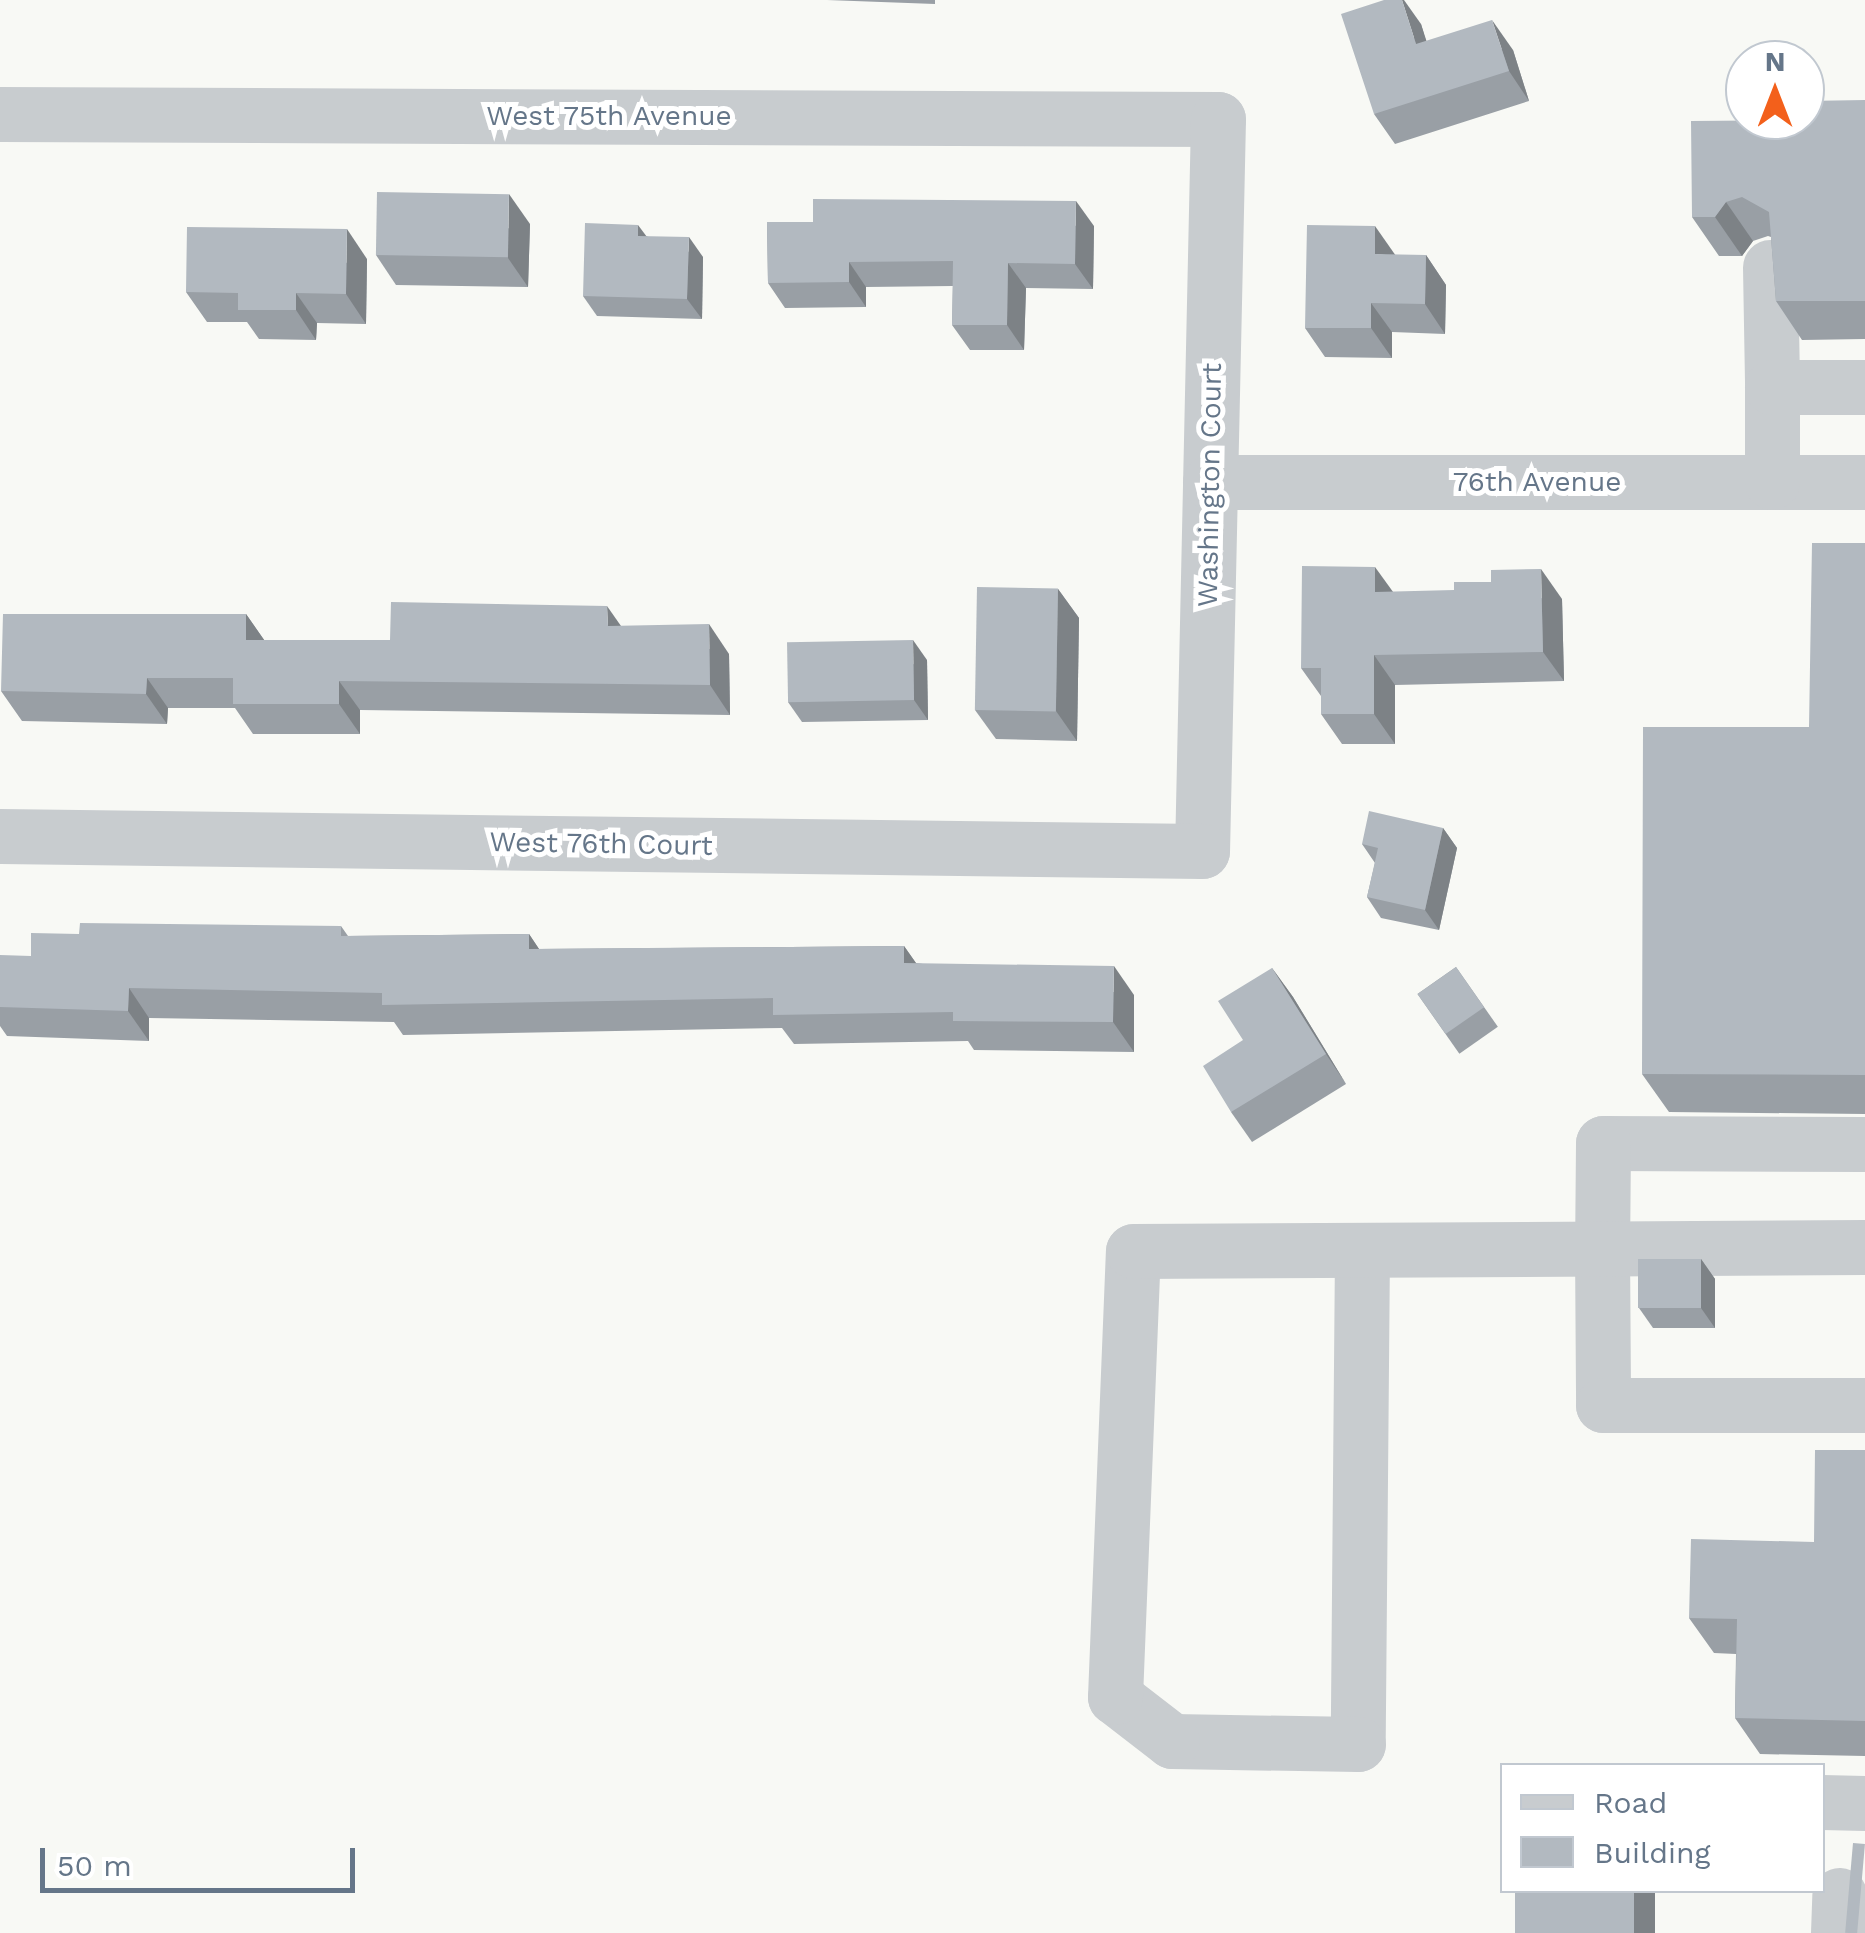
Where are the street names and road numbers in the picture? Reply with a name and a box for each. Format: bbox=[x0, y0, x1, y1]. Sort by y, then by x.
street label: West 75th Avenue bbox=[485, 99, 733, 133]
street label: Washington Court bbox=[1191, 363, 1229, 607]
street label: 76th Avenue bbox=[1452, 465, 1622, 499]
street label: West 76th Court bbox=[488, 825, 714, 863]

